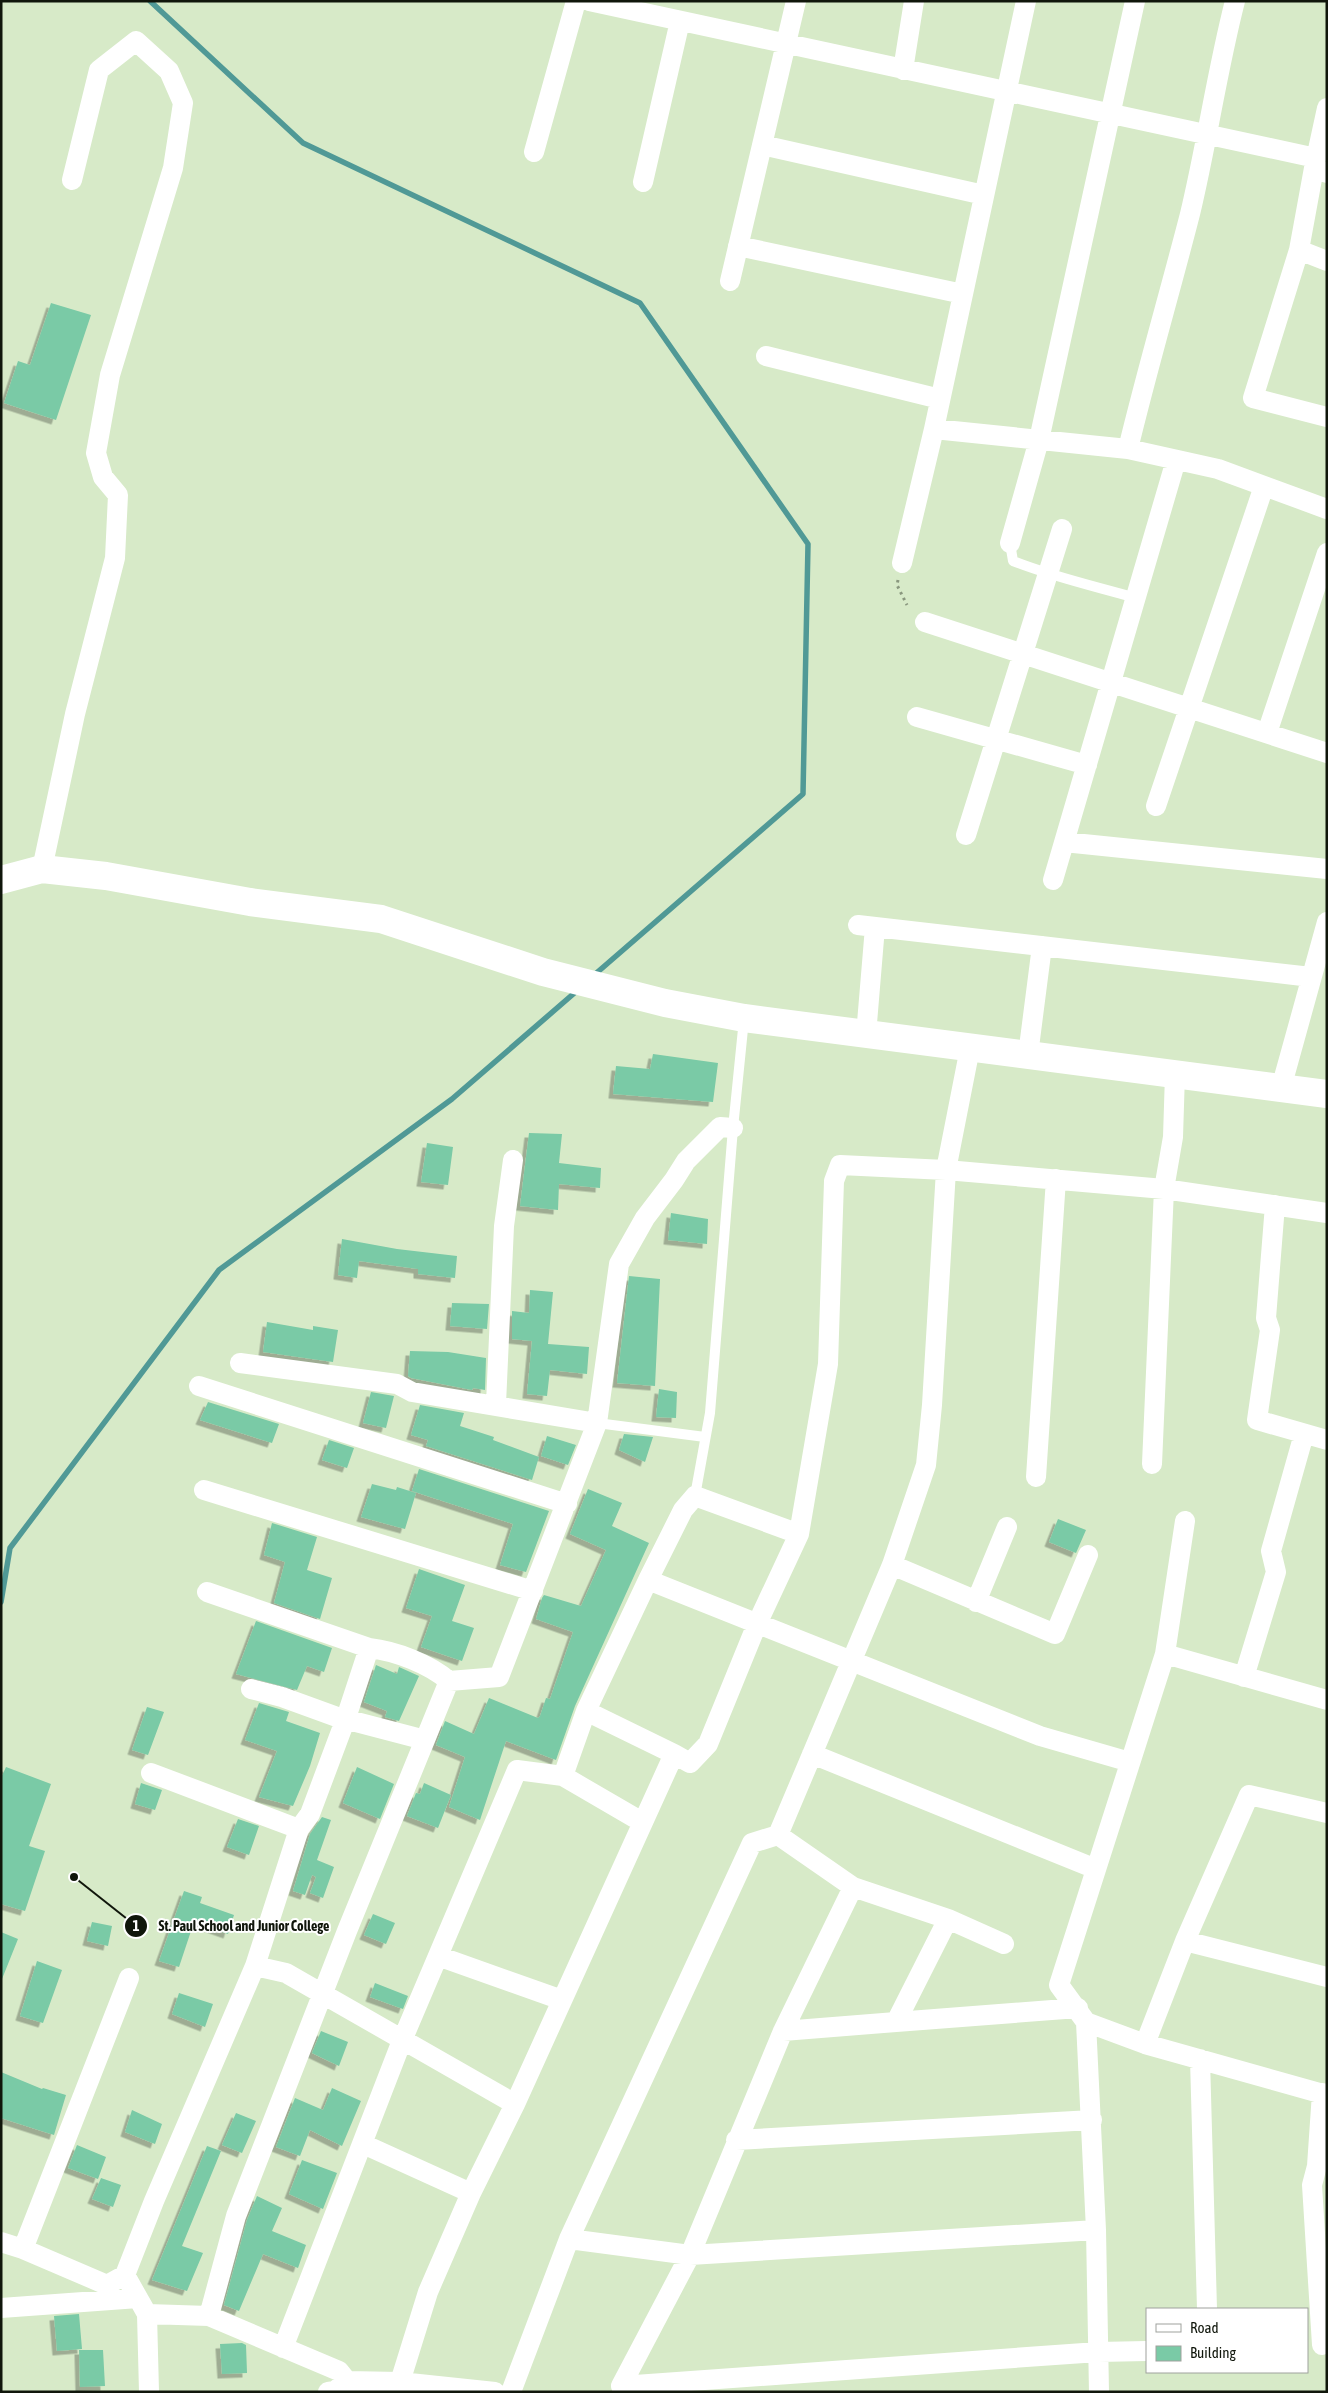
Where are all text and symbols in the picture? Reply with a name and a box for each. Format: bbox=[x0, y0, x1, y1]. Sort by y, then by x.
callout: St. Paul School and Junior College bbox=[124, 1912, 339, 1941]
text: 1 bbox=[132, 1917, 140, 1934]
text: St. Paul School and Junior College bbox=[159, 1918, 329, 1934]
legend bbox=[1146, 2308, 1308, 2373]
text: Road bbox=[1190, 2319, 1219, 2336]
text: Building bbox=[1190, 2344, 1236, 2361]

